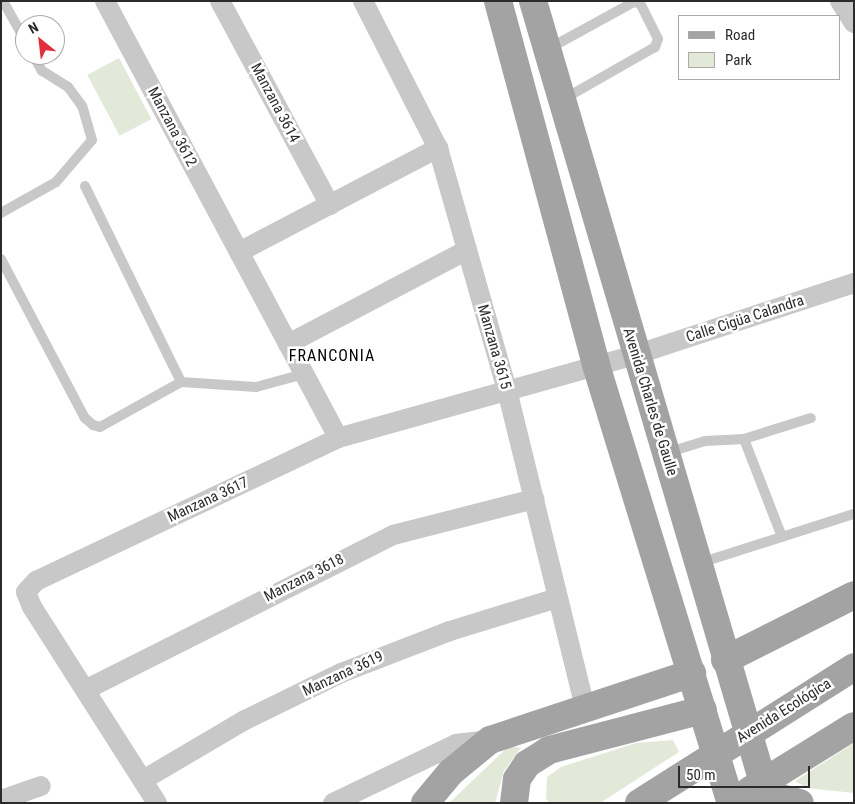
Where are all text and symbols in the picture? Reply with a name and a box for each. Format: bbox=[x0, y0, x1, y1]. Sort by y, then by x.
north arrow bbox=[15, 15, 65, 65]
legend bbox=[678, 15, 840, 80]
text: N bbox=[26, 19, 41, 37]
text: Road bbox=[725, 26, 755, 44]
text: Park bbox=[725, 51, 752, 69]
street label: Manzana 3614 bbox=[247, 60, 303, 146]
street label: Manzana 3612 bbox=[144, 84, 200, 170]
street label: Calle Cigüa Calandra bbox=[684, 291, 806, 347]
street label: Manzana 3615 bbox=[473, 303, 515, 391]
street label: Avenida Charles de Gaulle bbox=[619, 326, 681, 478]
district label: FRANCONIA bbox=[288, 346, 376, 366]
street label: Manzana 3617 bbox=[165, 473, 251, 527]
street label: Manzana 3618 bbox=[261, 550, 347, 606]
street label: Manzana 3619 bbox=[300, 647, 386, 701]
street label: Avenida Ecológica bbox=[733, 675, 835, 747]
scale bar bbox=[680, 756, 812, 788]
text: 50 m bbox=[686, 766, 716, 784]

